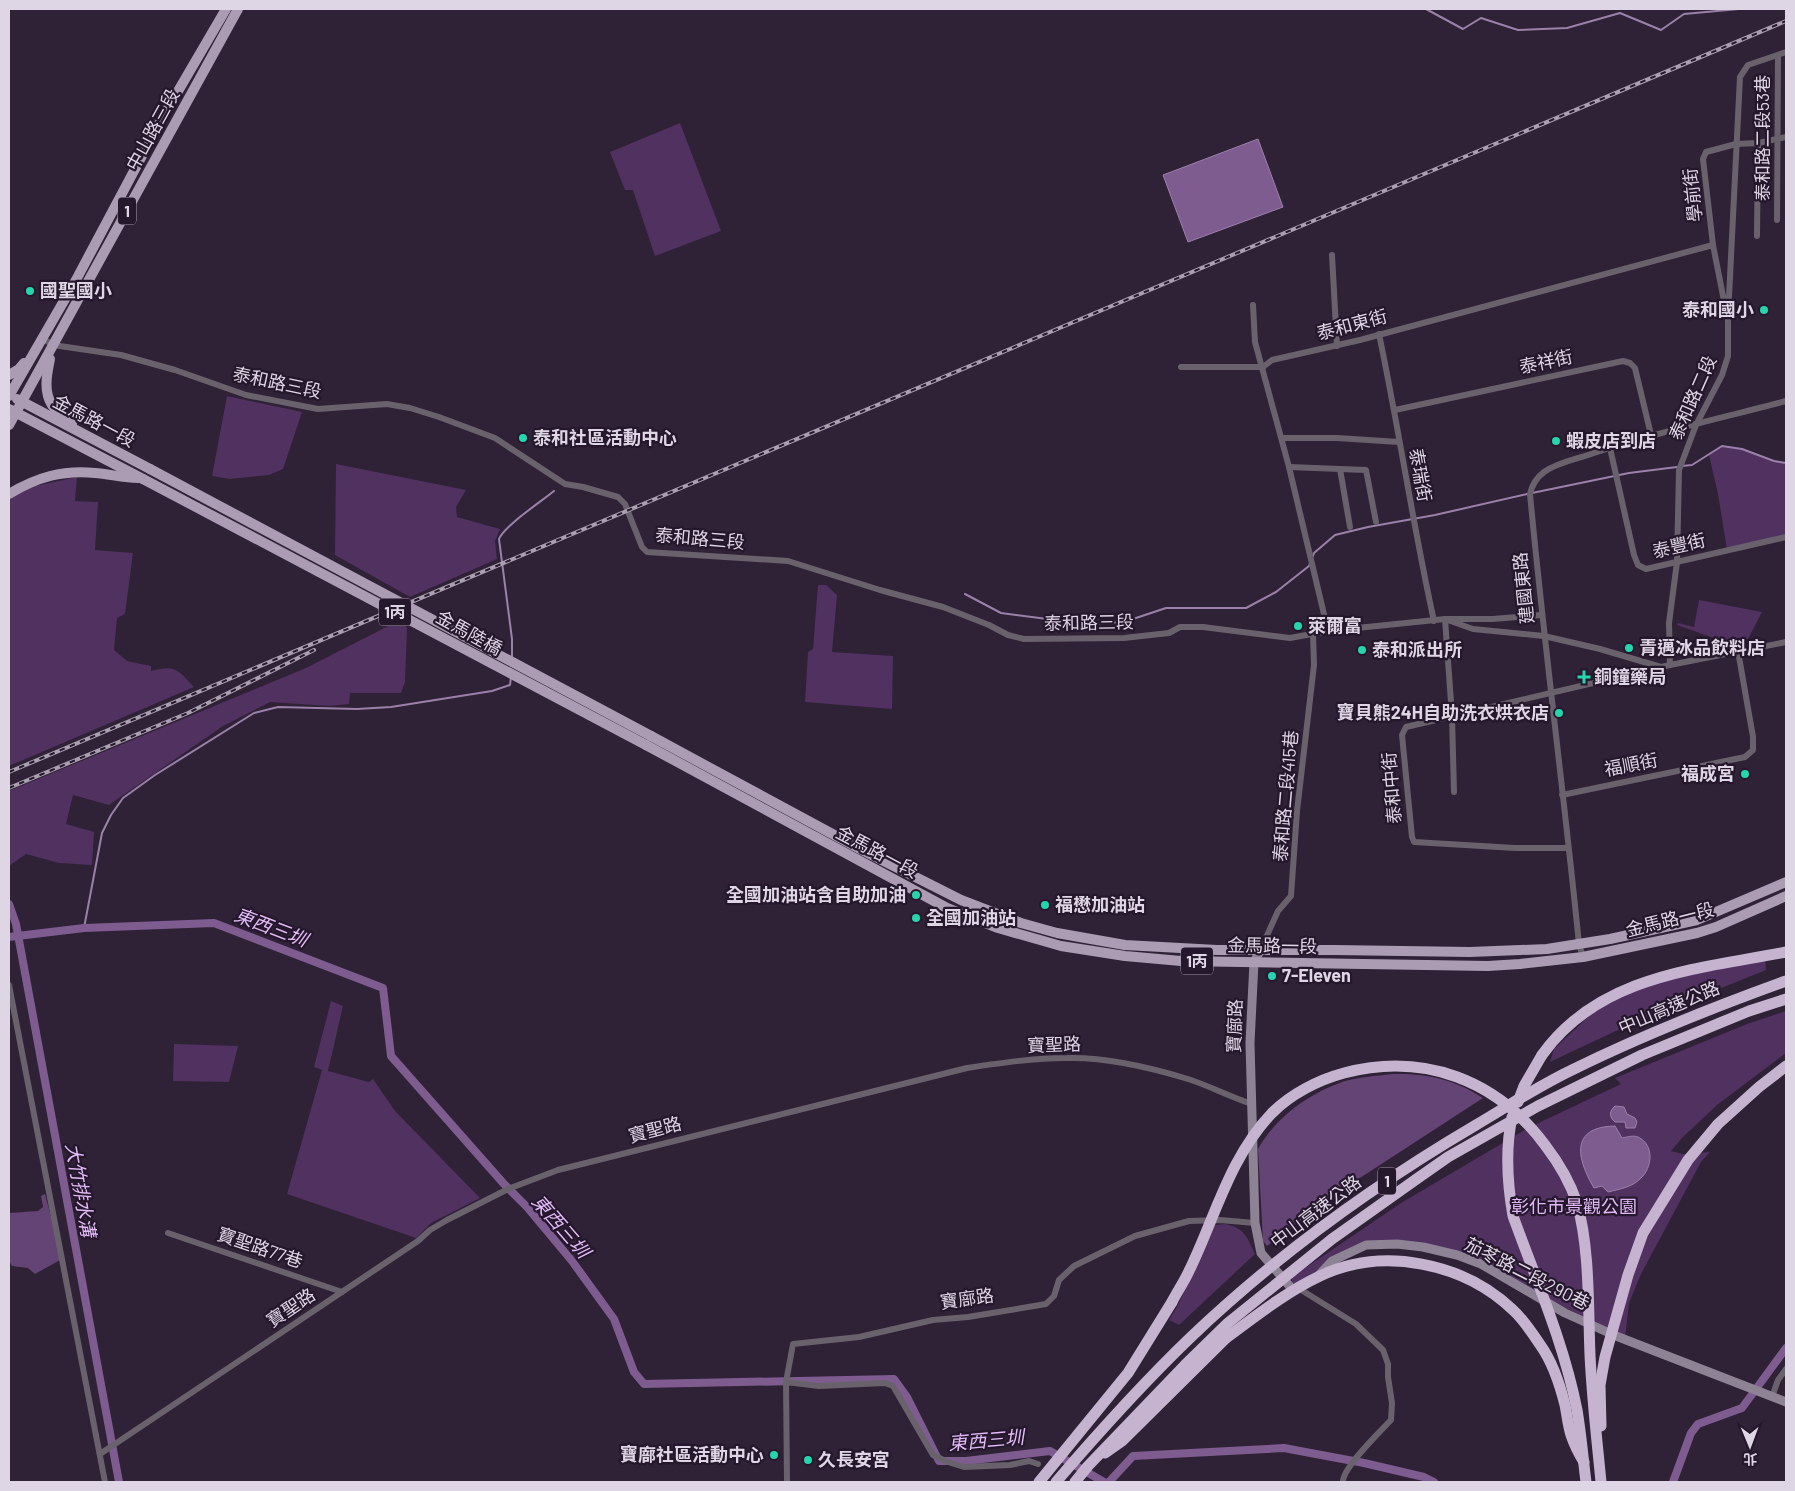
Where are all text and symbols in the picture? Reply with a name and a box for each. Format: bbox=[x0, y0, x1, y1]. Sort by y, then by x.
street label: 泰和路二段53巷 bbox=[1751, 75, 1773, 201]
street label: 中山路三段 bbox=[121, 85, 184, 174]
street label: 學前街 bbox=[1678, 167, 1706, 223]
road number: 1 bbox=[118, 198, 136, 225]
place label: 國聖國小 bbox=[40, 279, 112, 301]
marker: 國聖國小 bbox=[24, 285, 36, 297]
place label: 泰和國小 bbox=[1682, 298, 1754, 320]
street label: 泰和東街 bbox=[1314, 304, 1389, 344]
marker: 泰和國小 bbox=[1758, 304, 1770, 316]
street label: 泰祥街 bbox=[1517, 345, 1574, 377]
street label: 泰和路二段 bbox=[1664, 352, 1720, 443]
street label: 泰和路三段 bbox=[231, 362, 324, 402]
street label: 金馬路一段 bbox=[50, 389, 139, 451]
place label: 泰和社區活動中心 bbox=[533, 426, 677, 448]
place label: 蝦皮店到店 bbox=[1566, 429, 1656, 451]
marker: 泰和社區活動中心 bbox=[517, 432, 529, 444]
marker: 蝦皮店到店 bbox=[1550, 435, 1562, 447]
street label: 泰瑞街 bbox=[1405, 446, 1437, 503]
street label: 泰和路三段 bbox=[654, 523, 746, 553]
street label: 泰豐街 bbox=[1650, 528, 1708, 562]
street label: 建國東路 bbox=[1508, 551, 1538, 625]
road number: 1丙 bbox=[379, 598, 411, 626]
street label: 金馬陸橋 bbox=[433, 605, 506, 659]
street label: 泰和路三段 bbox=[1044, 610, 1134, 634]
place label: 萊爾富 bbox=[1308, 614, 1362, 636]
marker: 萊爾富 bbox=[1292, 620, 1304, 632]
place label: 青邁冰品飲料店 bbox=[1639, 636, 1765, 658]
place label: 泰和派出所 bbox=[1372, 638, 1462, 660]
marker: 青邁冰品飲料店 bbox=[1623, 642, 1635, 654]
marker: 泰和派出所 bbox=[1356, 644, 1368, 656]
place label: 銅鐘藥局 bbox=[1594, 665, 1666, 687]
marker: 銅鐘藥局 bbox=[1578, 671, 1590, 683]
place label: 寶貝熊24H自助洗衣烘衣店 bbox=[1337, 701, 1549, 723]
marker: 寶貝熊24H自助洗衣烘衣店 bbox=[1553, 707, 1565, 719]
street label: 泰和路二段415巷 bbox=[1268, 729, 1302, 863]
street label: 福順街 bbox=[1602, 748, 1659, 780]
street label: 泰和中街 bbox=[1377, 751, 1405, 825]
place label: 福成宮 bbox=[1681, 762, 1735, 784]
marker: 福成宮 bbox=[1739, 768, 1751, 780]
street label: 金馬路一段 bbox=[833, 820, 922, 882]
place label: 全國加油站含自助加油 bbox=[726, 883, 906, 905]
marker: 全國加油站含自助加油 bbox=[910, 889, 922, 901]
place label: 福懋加油站 bbox=[1055, 893, 1145, 915]
street label: 金馬路一段 bbox=[1623, 897, 1716, 941]
marker: 福懋加油站 bbox=[1039, 899, 1051, 911]
water label: 東西三圳 bbox=[232, 902, 314, 952]
place label: 全國加油站 bbox=[926, 906, 1016, 928]
marker: 全國加油站 bbox=[910, 912, 922, 924]
street label: 金馬路一段 bbox=[1227, 933, 1317, 957]
road number: 1丙 bbox=[1181, 948, 1213, 974]
place label: 7-Eleven bbox=[1282, 964, 1351, 986]
marker: 7-Eleven bbox=[1266, 970, 1278, 982]
street label: 中山高速公路 bbox=[1615, 976, 1723, 1038]
street label: 寶廍路 bbox=[1222, 999, 1246, 1053]
street label: 寶聖路 bbox=[1027, 1032, 1081, 1056]
street label: 寶聖路 bbox=[626, 1111, 684, 1147]
water label: 大竹排水溝 bbox=[62, 1141, 102, 1242]
road number: 1 bbox=[1378, 1168, 1396, 1194]
street label: 中山高速公路 bbox=[1266, 1170, 1365, 1252]
water label: 東西三圳 bbox=[528, 1189, 597, 1264]
park label: 彰化市景觀公園 bbox=[1511, 1195, 1637, 1217]
street label: 寶聖路77巷 bbox=[215, 1222, 306, 1272]
street label: 茄苳路二段290巷 bbox=[1461, 1232, 1594, 1314]
street label: 寶聖路 bbox=[262, 1283, 319, 1331]
street label: 寶廍路 bbox=[939, 1283, 995, 1313]
north arrow bbox=[1725, 1421, 1775, 1471]
water label: 東西三圳 bbox=[947, 1424, 1028, 1454]
place label: 寶廍社區活動中心 bbox=[620, 1443, 764, 1465]
place label: 久長安宮 bbox=[818, 1448, 890, 1470]
marker: 寶廍社區活動中心 bbox=[768, 1449, 780, 1461]
text: 北 bbox=[1743, 1451, 1757, 1468]
marker: 久長安宮 bbox=[802, 1454, 814, 1466]

